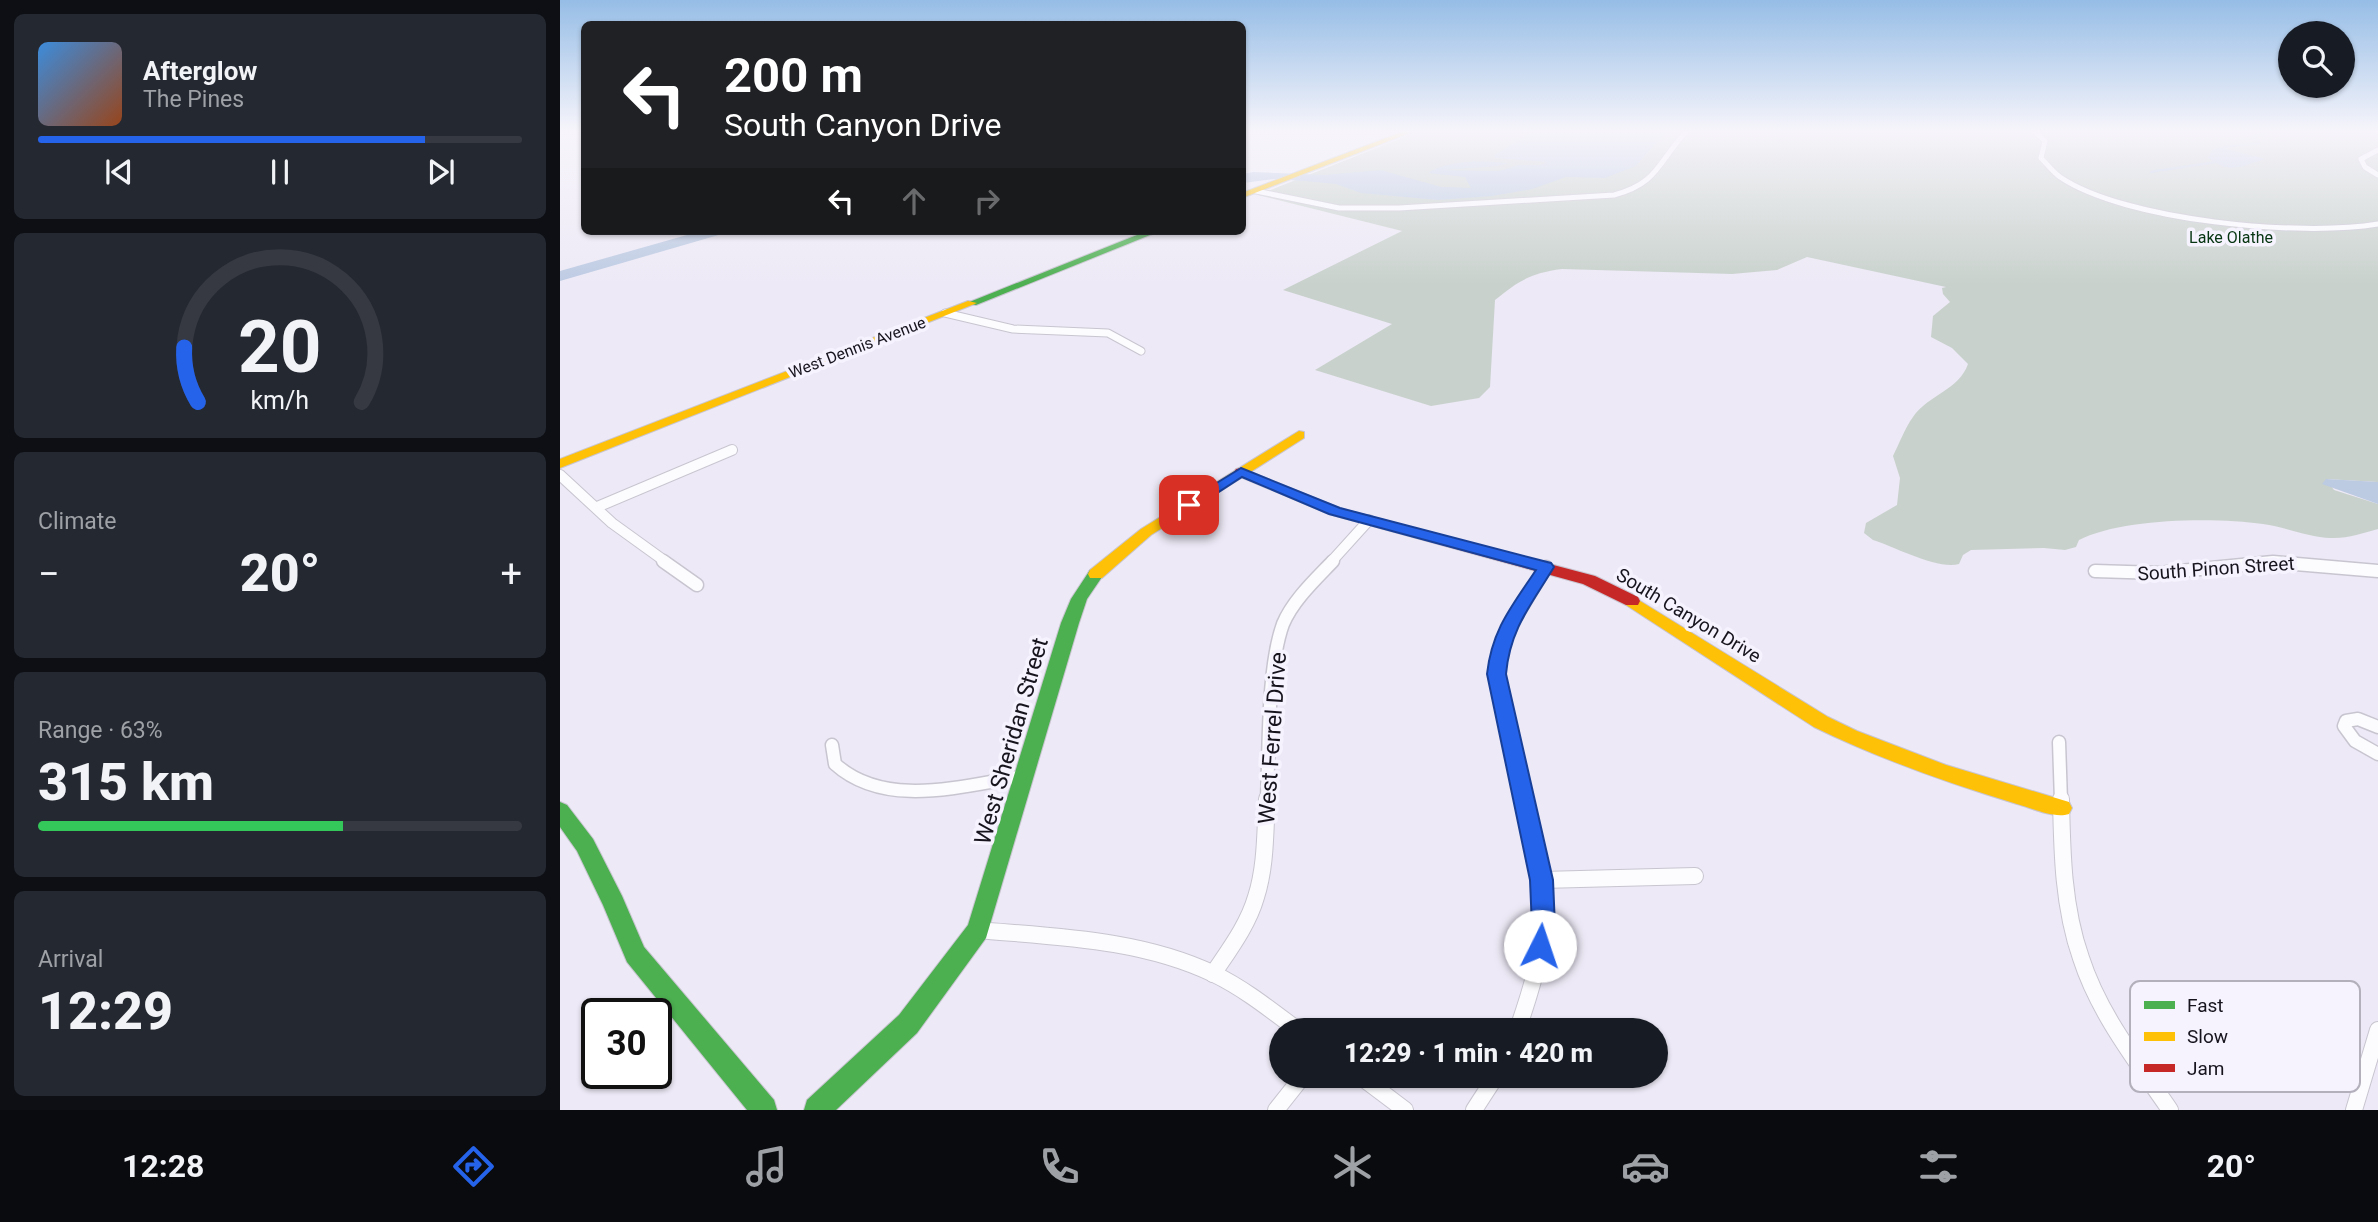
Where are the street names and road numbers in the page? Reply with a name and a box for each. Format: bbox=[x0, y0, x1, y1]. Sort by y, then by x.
street label: West Dennis Avenue bbox=[786, 313, 928, 382]
street label: South Pinon Street bbox=[2137, 552, 2295, 585]
street label: South Canyon Drive bbox=[1612, 563, 1765, 668]
street label: West Sheridan Street bbox=[969, 635, 1054, 848]
street label: West Ferrel Drive bbox=[1253, 651, 1292, 825]

